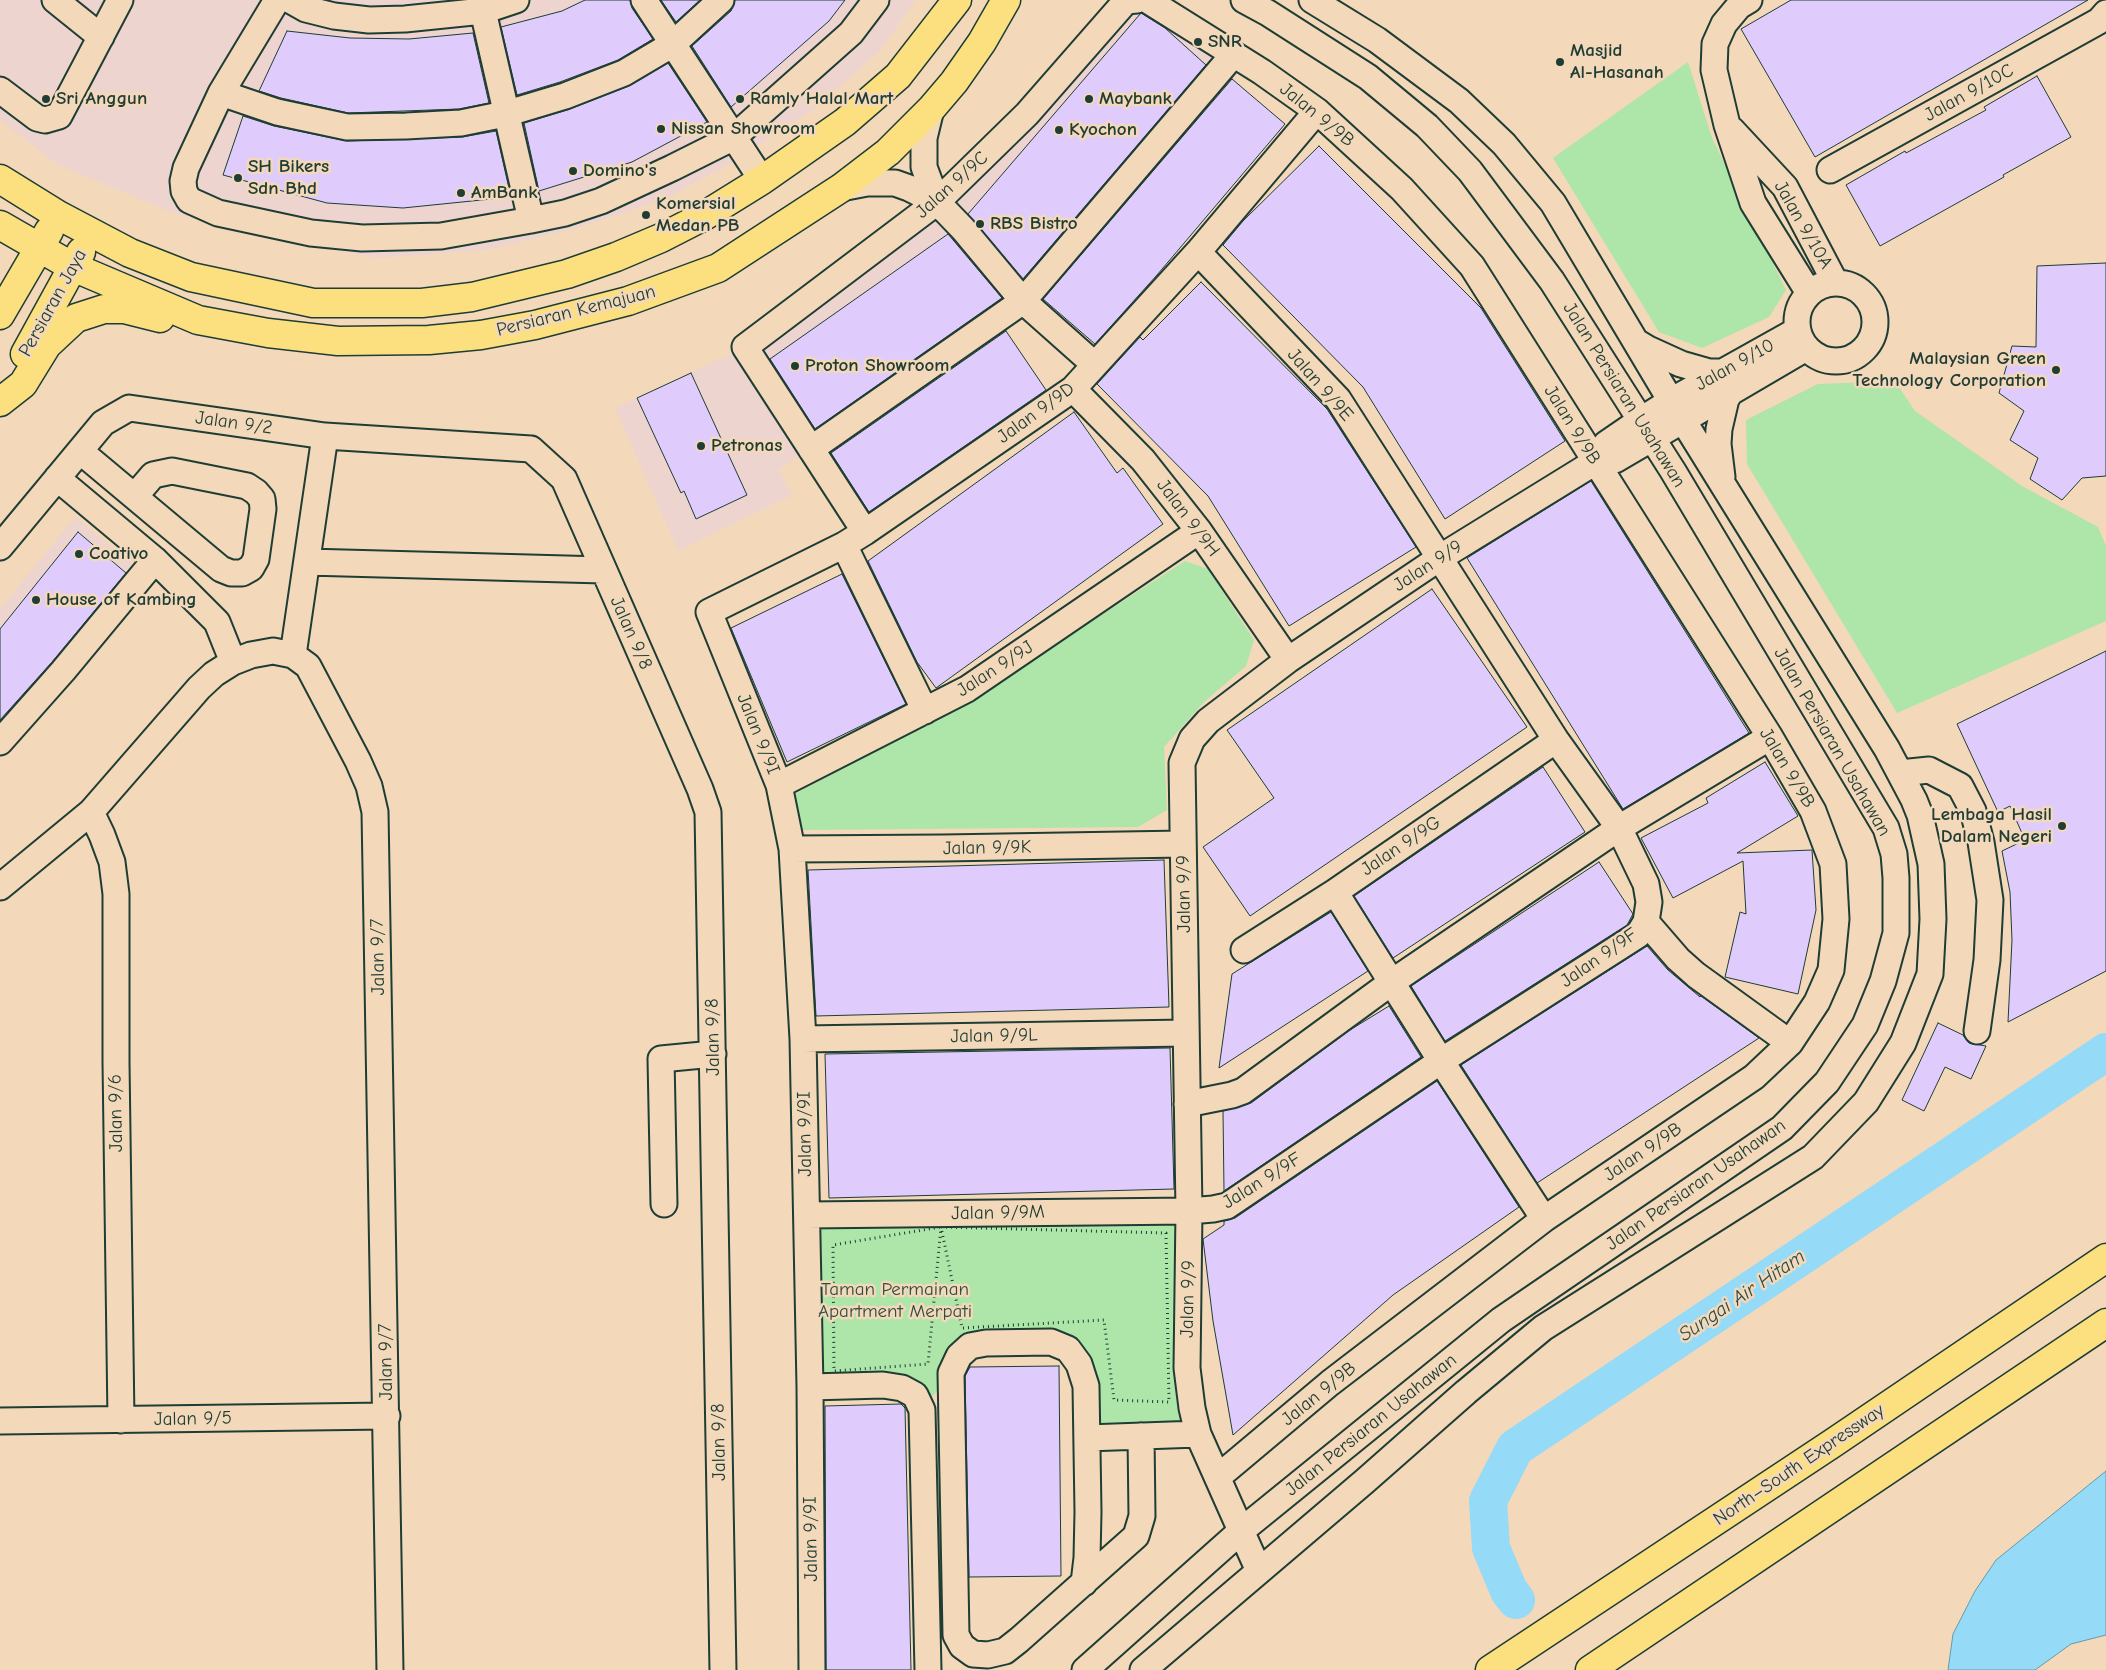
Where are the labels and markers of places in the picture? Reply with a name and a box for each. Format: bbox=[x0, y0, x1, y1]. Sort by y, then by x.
place label: SNR bbox=[1208, 31, 1242, 53]
marker: SNR bbox=[1192, 36, 1204, 48]
place label: Masjid Al-Hasanah bbox=[1570, 40, 1664, 84]
marker: Masjid Al-Hasanah bbox=[1554, 56, 1566, 68]
place label: Sri Anggun bbox=[56, 88, 147, 110]
place label: Ramly Halal Mart bbox=[750, 88, 893, 110]
place label: Maybank bbox=[1099, 88, 1172, 110]
marker: Sri Anggun bbox=[40, 93, 52, 105]
marker: Ramly Halal Mart bbox=[734, 93, 746, 105]
marker: Maybank bbox=[1083, 93, 1095, 105]
place label: Nissan Showroom bbox=[671, 118, 815, 140]
place label: Kyochon bbox=[1069, 119, 1137, 141]
marker: Nissan Showroom bbox=[655, 123, 667, 135]
marker: Kyochon bbox=[1053, 124, 1065, 136]
place label: SH Bikers Sdn Bhd bbox=[248, 156, 329, 200]
place label: Domino's bbox=[583, 160, 657, 182]
marker: Domino's bbox=[567, 165, 579, 177]
marker: SH Bikers Sdn Bhd bbox=[232, 172, 244, 184]
place label: AmBank bbox=[471, 182, 537, 204]
marker: AmBank bbox=[455, 187, 467, 199]
place label: Komersial Medan PB bbox=[656, 193, 739, 237]
marker: Komersial Medan PB bbox=[640, 209, 652, 221]
place label: RBS Bistro bbox=[990, 213, 1078, 235]
marker: RBS Bistro bbox=[974, 218, 986, 230]
place label: Malaysian Green Technology Corporation bbox=[1853, 348, 2046, 392]
place label: Proton Showroom bbox=[805, 355, 949, 377]
marker: Proton Showroom bbox=[789, 360, 801, 372]
marker: Malaysian Green Technology Corporation bbox=[2050, 364, 2062, 376]
place label: Petronas bbox=[711, 435, 782, 457]
marker: Petronas bbox=[695, 440, 707, 452]
place label: Coativo bbox=[89, 543, 148, 565]
marker: Coativo bbox=[73, 548, 85, 560]
place label: House of Kambing bbox=[46, 589, 197, 611]
marker: House of Kambing bbox=[30, 594, 42, 606]
place label: Lembaga Hasil Dalam Negeri bbox=[1931, 804, 2052, 848]
marker: Lembaga Hasil Dalam Negeri bbox=[2056, 820, 2068, 832]

